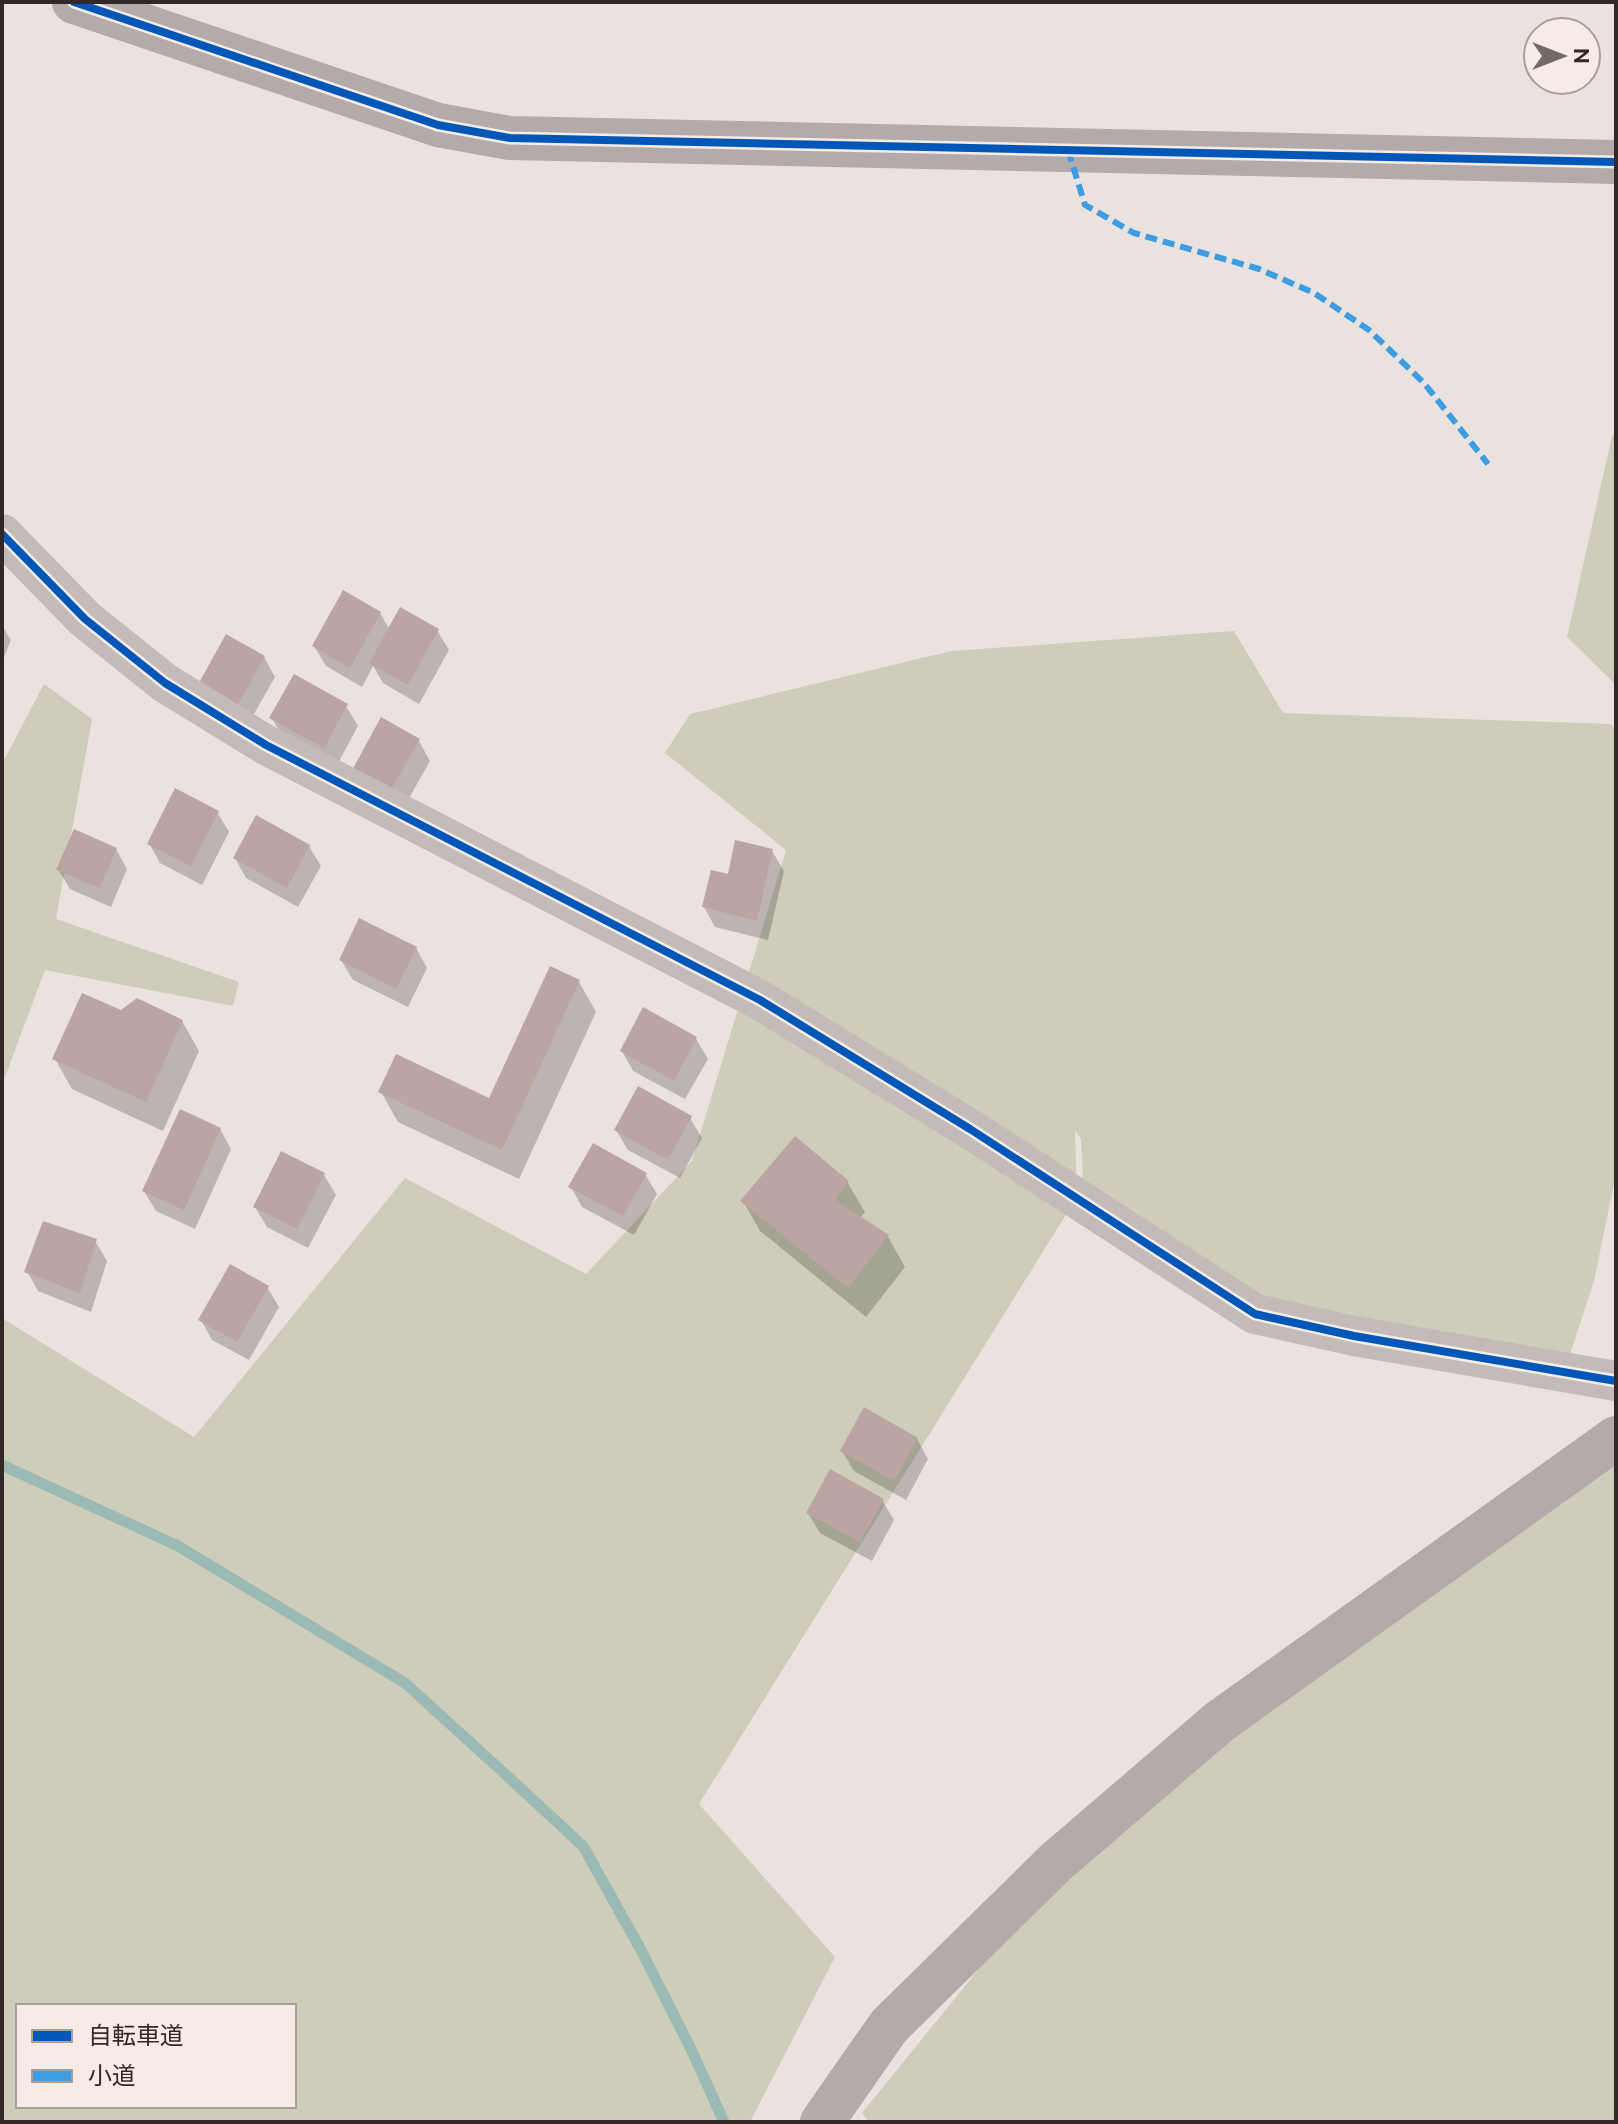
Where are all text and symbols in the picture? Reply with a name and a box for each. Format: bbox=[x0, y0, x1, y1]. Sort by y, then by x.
north arrow bbox=[1522, 16, 1602, 96]
text: N bbox=[1570, 48, 1595, 64]
legend bbox=[16, 2004, 296, 2108]
text: 自転車道 bbox=[88, 2022, 184, 2049]
text: 小道 bbox=[88, 2062, 136, 2089]

